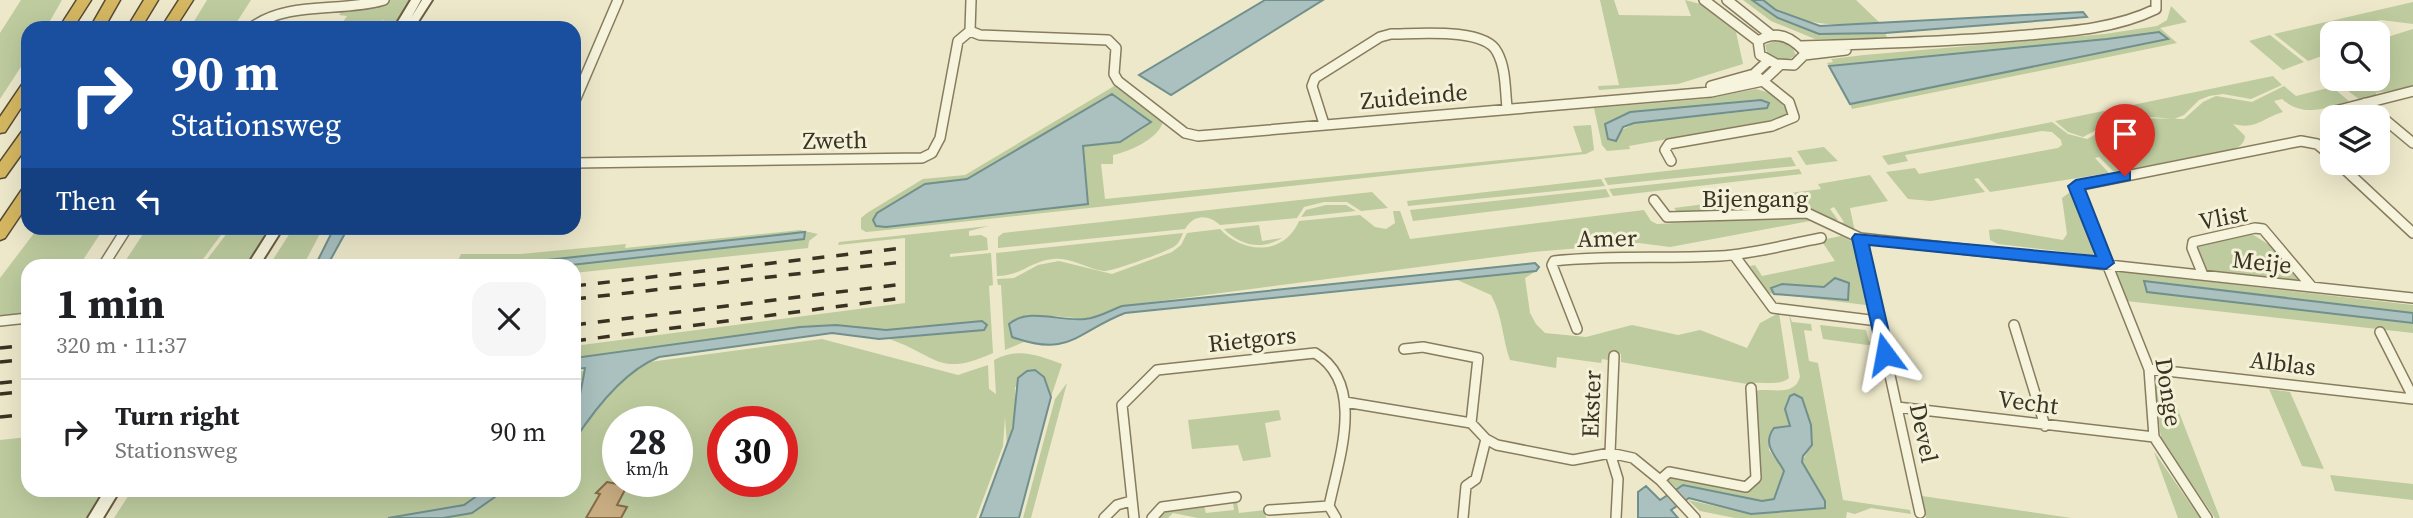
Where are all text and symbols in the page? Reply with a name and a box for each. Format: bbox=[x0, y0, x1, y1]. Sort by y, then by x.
map controls bbox=[2320, 21, 2390, 175]
button: search bbox=[2320, 21, 2390, 91]
text: 90 m bbox=[171, 39, 279, 106]
icon: right bbox=[56, 49, 147, 140]
street label: Zuideinde bbox=[1359, 75, 1469, 117]
text: Stationsweg bbox=[171, 103, 341, 147]
pin bbox=[2095, 104, 2155, 176]
button: layers bbox=[2320, 105, 2390, 175]
icon: arrive bbox=[2106, 115, 2144, 153]
street label: Zweth bbox=[802, 123, 868, 157]
icon: left bbox=[130, 182, 168, 220]
street label: Bijengang bbox=[1702, 182, 1808, 215]
text: Then bbox=[56, 183, 116, 219]
street label: Vlist bbox=[2196, 196, 2250, 238]
street label: Amer bbox=[1577, 221, 1637, 255]
street label: Meije bbox=[2231, 242, 2293, 282]
text: 1 min bbox=[56, 274, 165, 332]
button: close bbox=[472, 282, 546, 356]
position arrow bbox=[1848, 317, 1922, 391]
street label: Rietgors bbox=[1206, 318, 1298, 360]
text: 320 m · 11:37 bbox=[56, 329, 187, 361]
street label: Alblas bbox=[2248, 343, 2318, 383]
street label: Donge bbox=[2147, 355, 2191, 429]
street label: Ekster bbox=[1573, 369, 1609, 439]
street label: Vecht bbox=[1996, 382, 2060, 422]
text: Turn right bbox=[115, 398, 239, 434]
street label: Devel bbox=[1902, 400, 1946, 466]
speed limit sign: 30 bbox=[707, 406, 798, 497]
icon: right bbox=[56, 413, 94, 451]
text: 90 m bbox=[491, 414, 546, 450]
text: 28 bbox=[629, 418, 666, 466]
text: Stationsweg bbox=[115, 434, 237, 466]
text: km/h bbox=[626, 456, 669, 481]

